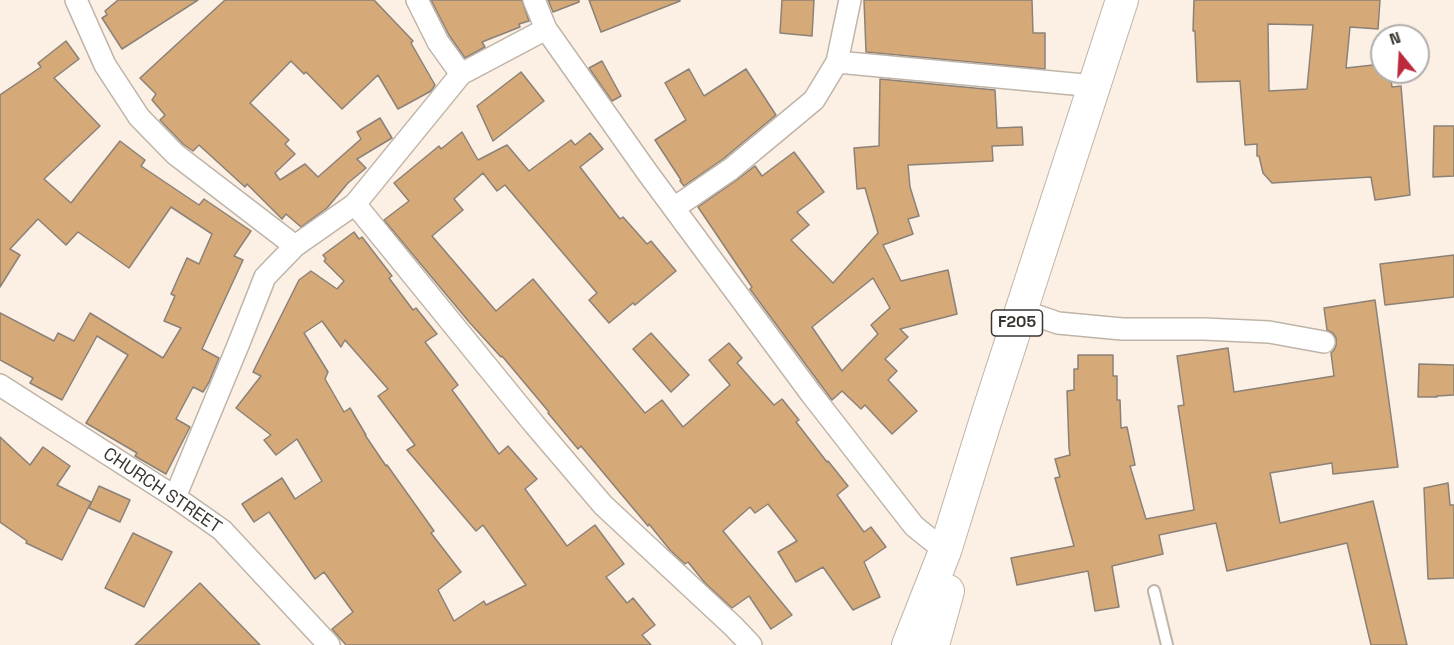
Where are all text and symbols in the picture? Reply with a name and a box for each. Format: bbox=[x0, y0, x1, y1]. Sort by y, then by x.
north arrow bbox=[1370, 24, 1430, 84]
text: N bbox=[1387, 27, 1403, 50]
road number: F205 bbox=[992, 310, 1042, 336]
street label: CHURCH STREET bbox=[99, 443, 225, 539]

